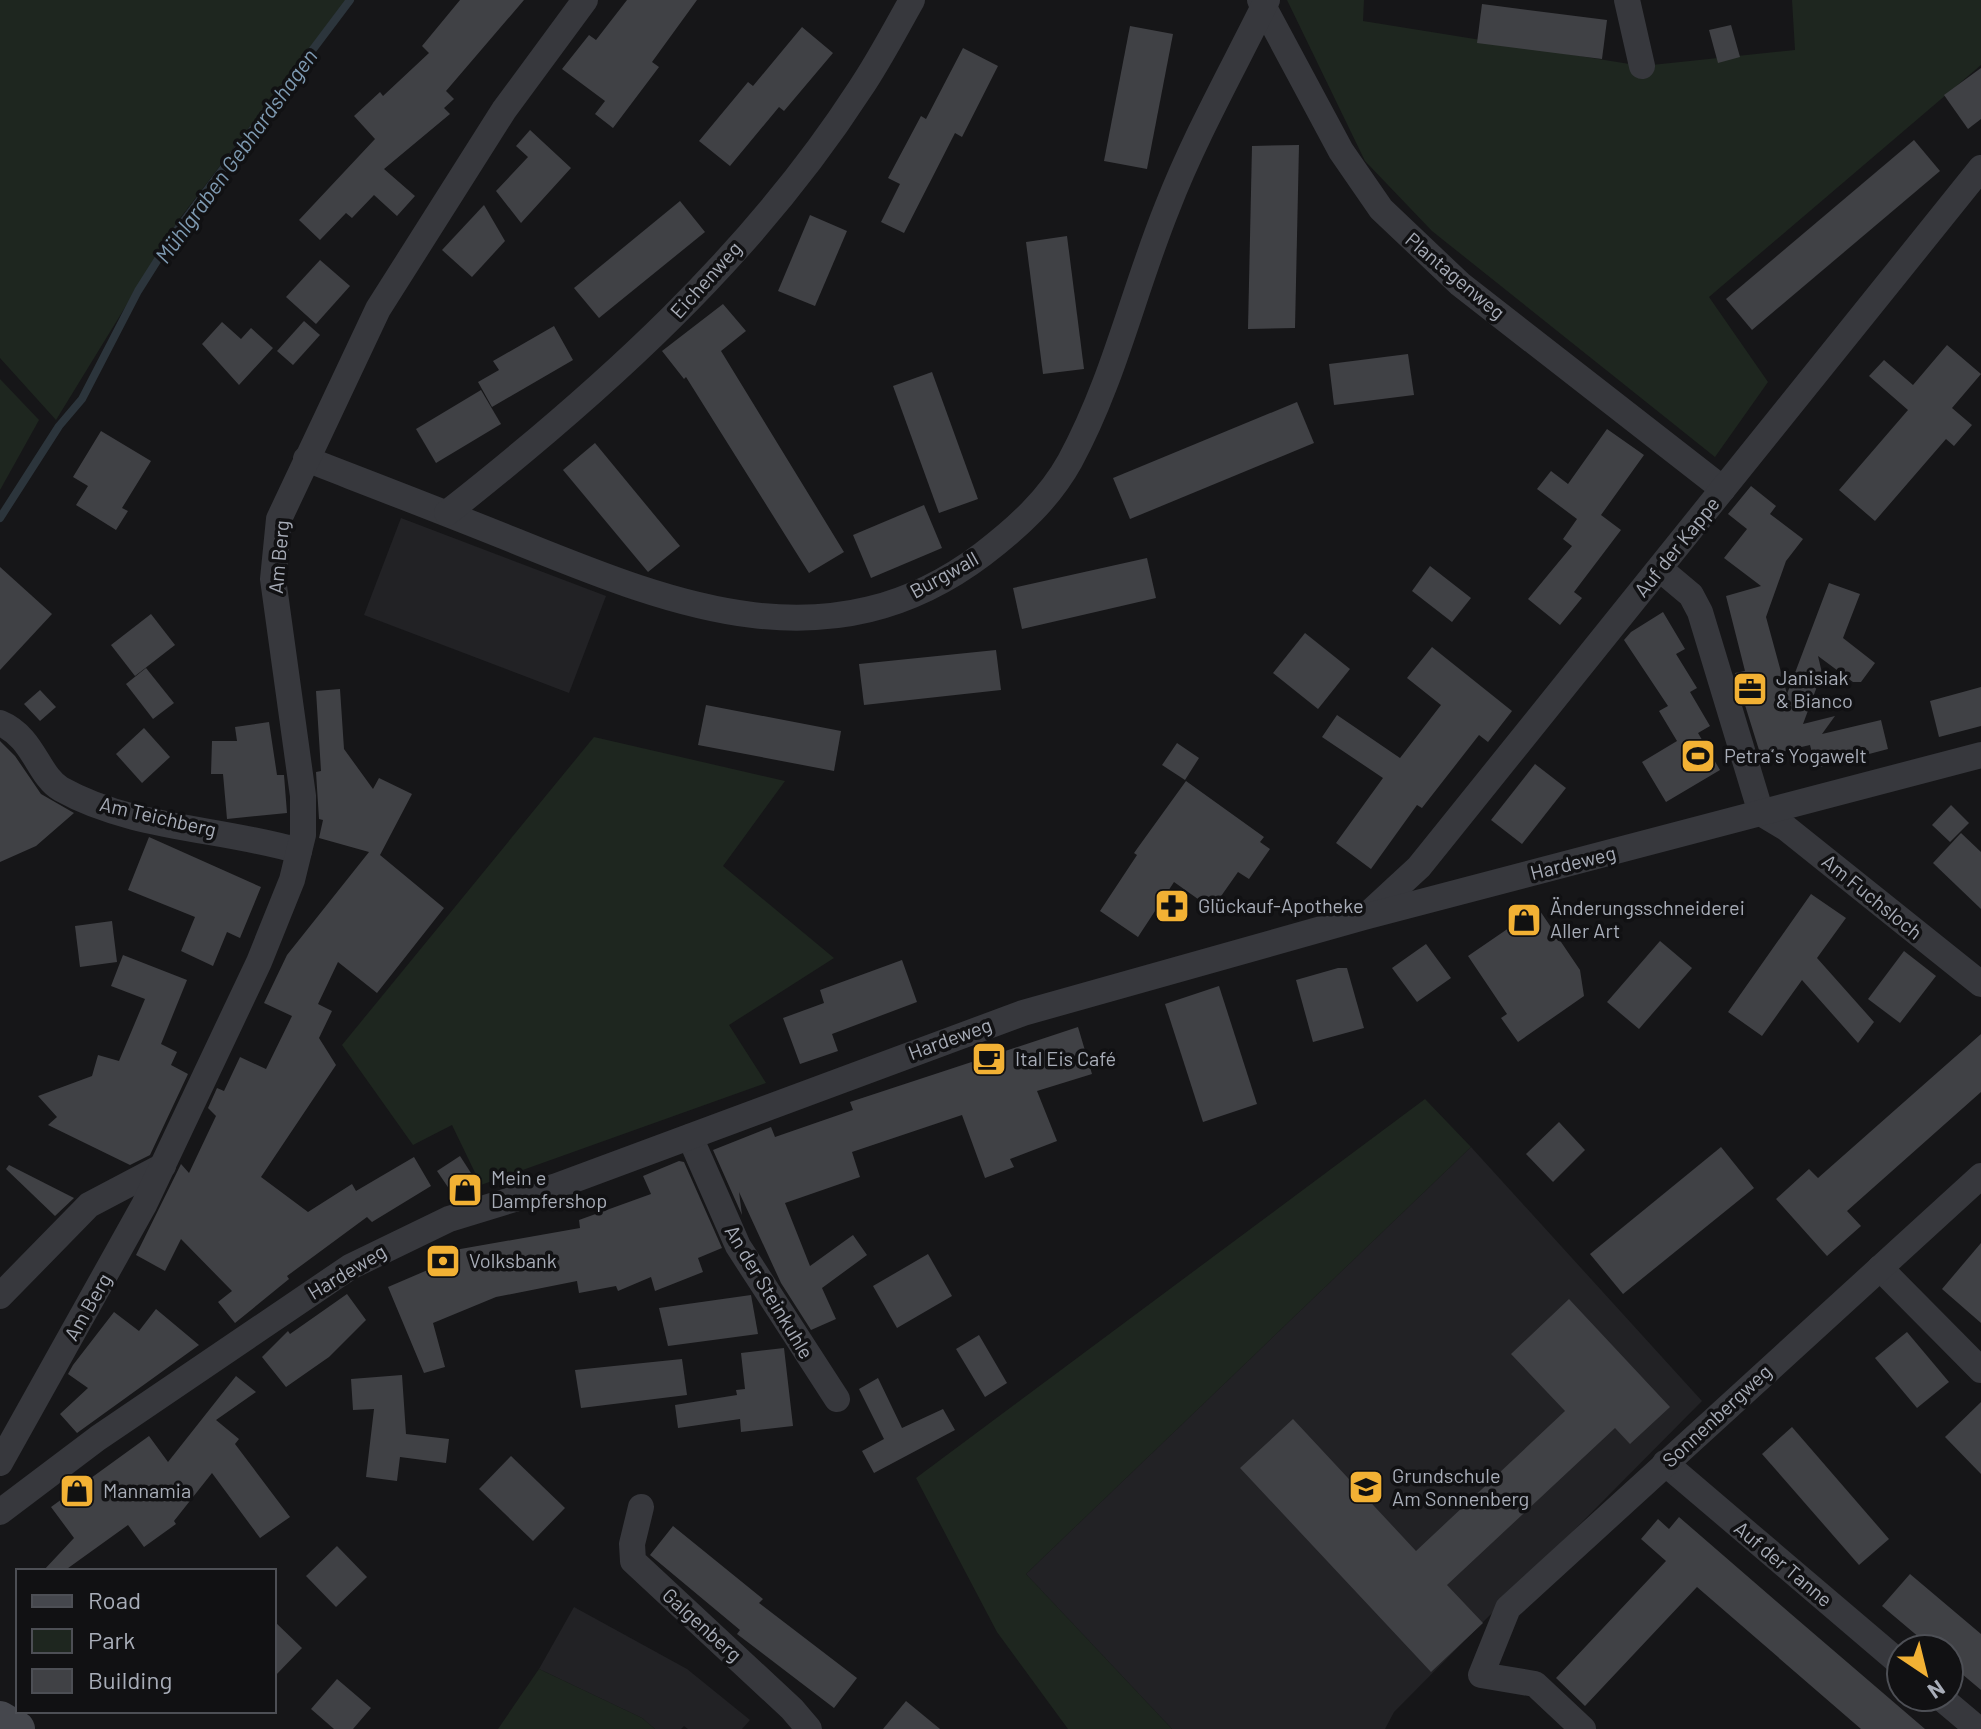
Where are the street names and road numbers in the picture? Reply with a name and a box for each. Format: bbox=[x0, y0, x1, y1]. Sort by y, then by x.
street label: Plantagenweg bbox=[1401, 227, 1510, 324]
street label: Eichenweg bbox=[665, 236, 746, 323]
street label: Auf der Kappe bbox=[1629, 491, 1724, 601]
street label: Am Berg bbox=[263, 519, 293, 595]
street label: Burgwall bbox=[905, 546, 982, 603]
street label: Am Teichberg bbox=[98, 791, 219, 841]
street label: Hardeweg bbox=[1528, 840, 1618, 884]
street label: Am Fuchsloch bbox=[1818, 849, 1928, 944]
street label: Hardeweg bbox=[905, 1012, 995, 1064]
street label: An der Steinkuhle bbox=[720, 1220, 819, 1363]
street label: Hardeweg bbox=[303, 1238, 390, 1304]
street label: Am Berg bbox=[58, 1269, 116, 1344]
street label: Sonnenbergweg bbox=[1657, 1359, 1776, 1472]
street label: Auf der Tanne bbox=[1730, 1515, 1837, 1611]
street label: Galgenberg bbox=[658, 1582, 747, 1666]

